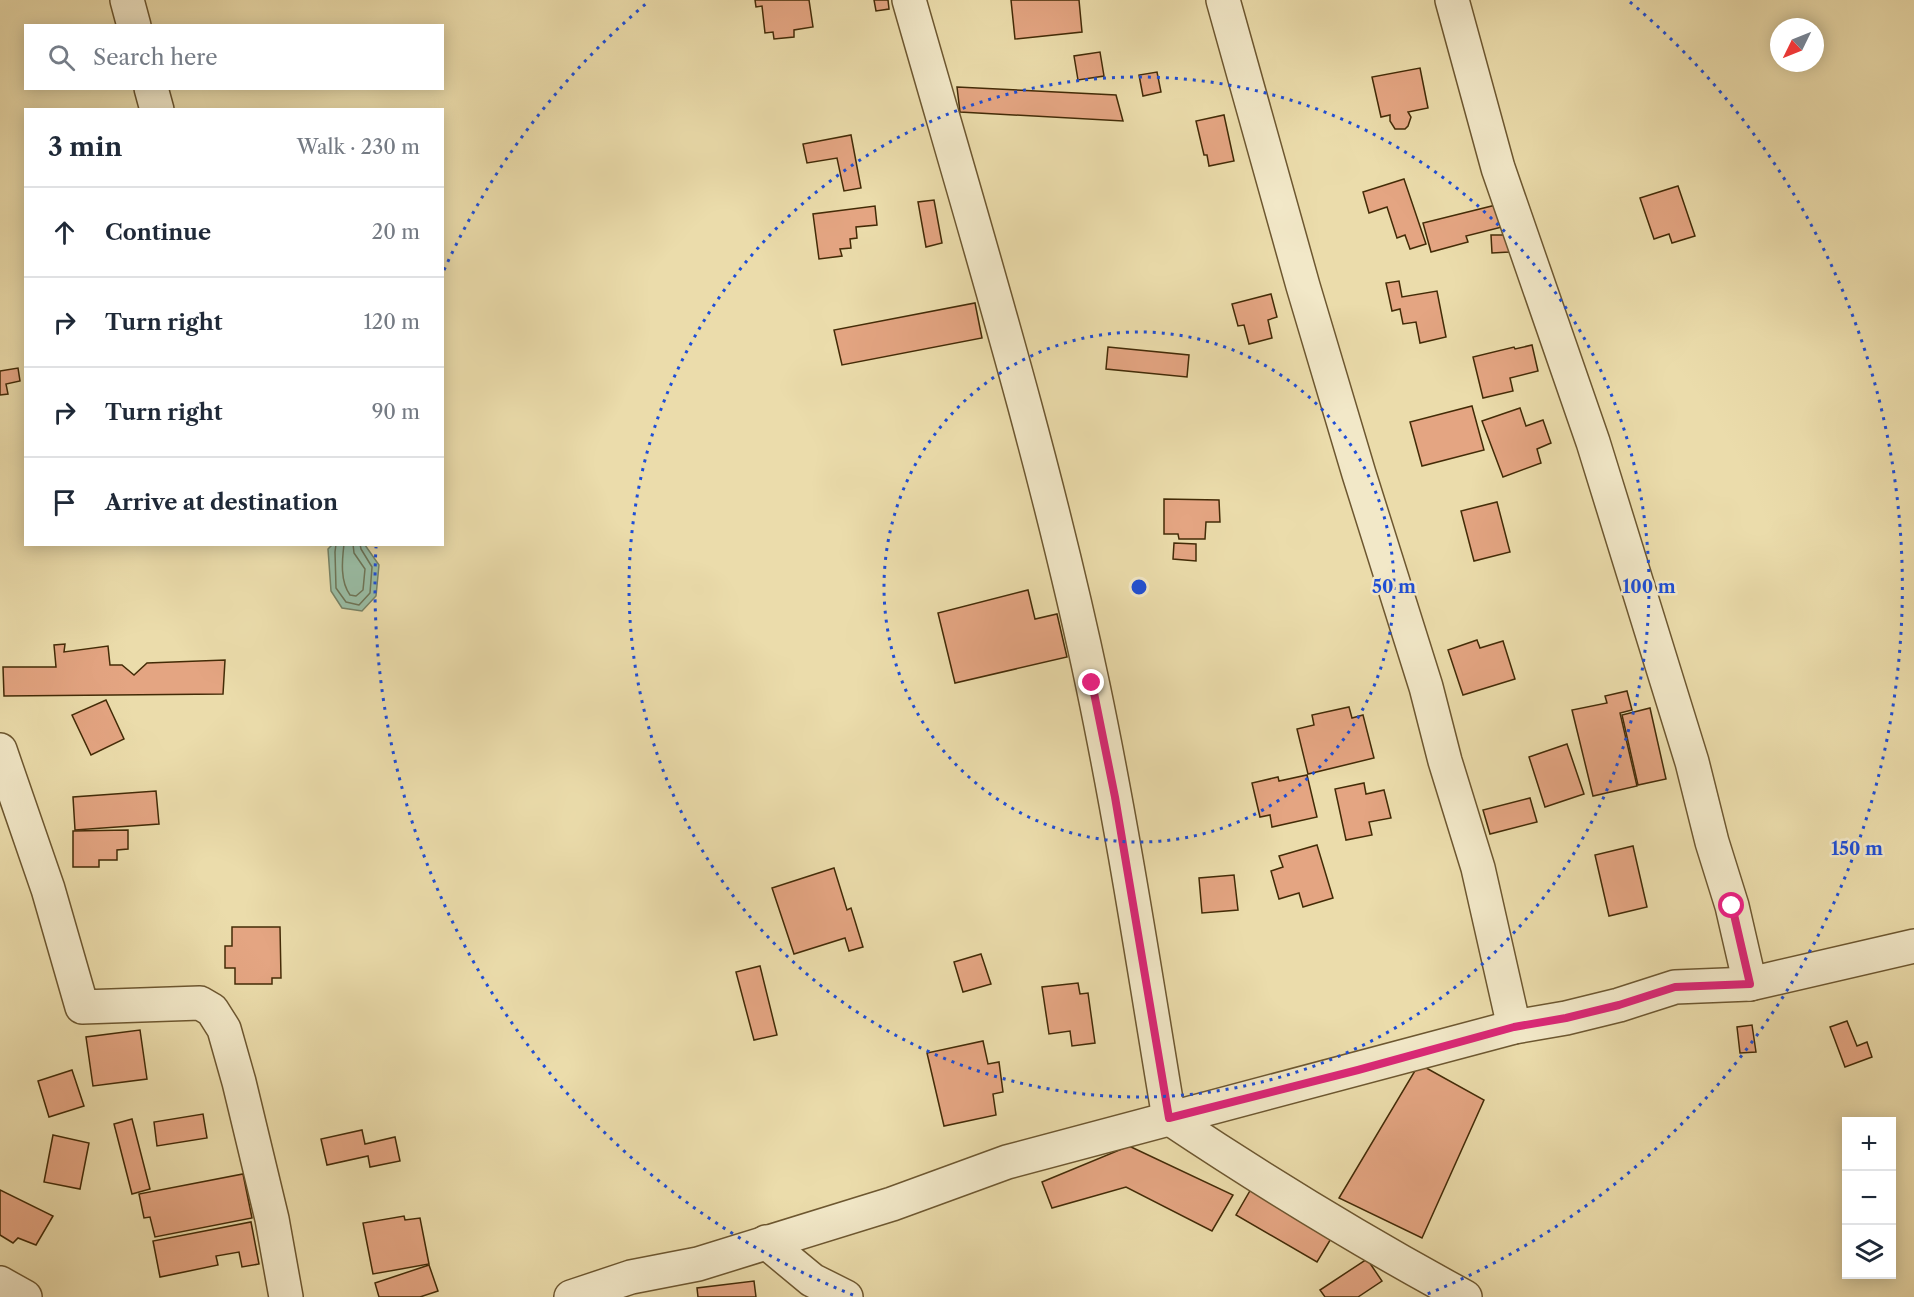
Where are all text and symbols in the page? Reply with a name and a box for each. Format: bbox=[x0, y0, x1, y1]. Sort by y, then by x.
north arrow bbox=[1770, 18, 1824, 72]
search box bbox=[24, 24, 444, 90]
icon: search bbox=[45, 41, 78, 74]
text: Search here bbox=[93, 44, 218, 71]
text: 3 min bbox=[48, 131, 122, 163]
text: Walk · 230 m bbox=[297, 135, 420, 159]
icon: ahead bbox=[48, 216, 81, 249]
text: Continue bbox=[105, 219, 211, 246]
text: 20 m bbox=[372, 220, 420, 244]
icon: right bbox=[48, 306, 81, 339]
text: Turn right bbox=[105, 309, 223, 336]
text: 120 m bbox=[363, 310, 420, 334]
icon: right bbox=[48, 396, 81, 429]
text: Turn right bbox=[105, 399, 223, 426]
text: 90 m bbox=[372, 400, 420, 424]
icon: arrive bbox=[48, 486, 81, 519]
text: Arrive at destination bbox=[105, 489, 338, 516]
text: 50 m bbox=[1372, 576, 1416, 598]
text: 100 m bbox=[1622, 576, 1676, 598]
centre of rings bbox=[1129, 577, 1149, 597]
route end bbox=[1078, 669, 1104, 695]
text: 150 m bbox=[1831, 838, 1883, 860]
route start bbox=[1718, 892, 1744, 918]
map controls bbox=[1842, 1117, 1896, 1279]
button: + bbox=[1842, 1117, 1896, 1171]
button: − bbox=[1842, 1171, 1896, 1225]
button: layers bbox=[1842, 1225, 1896, 1279]

